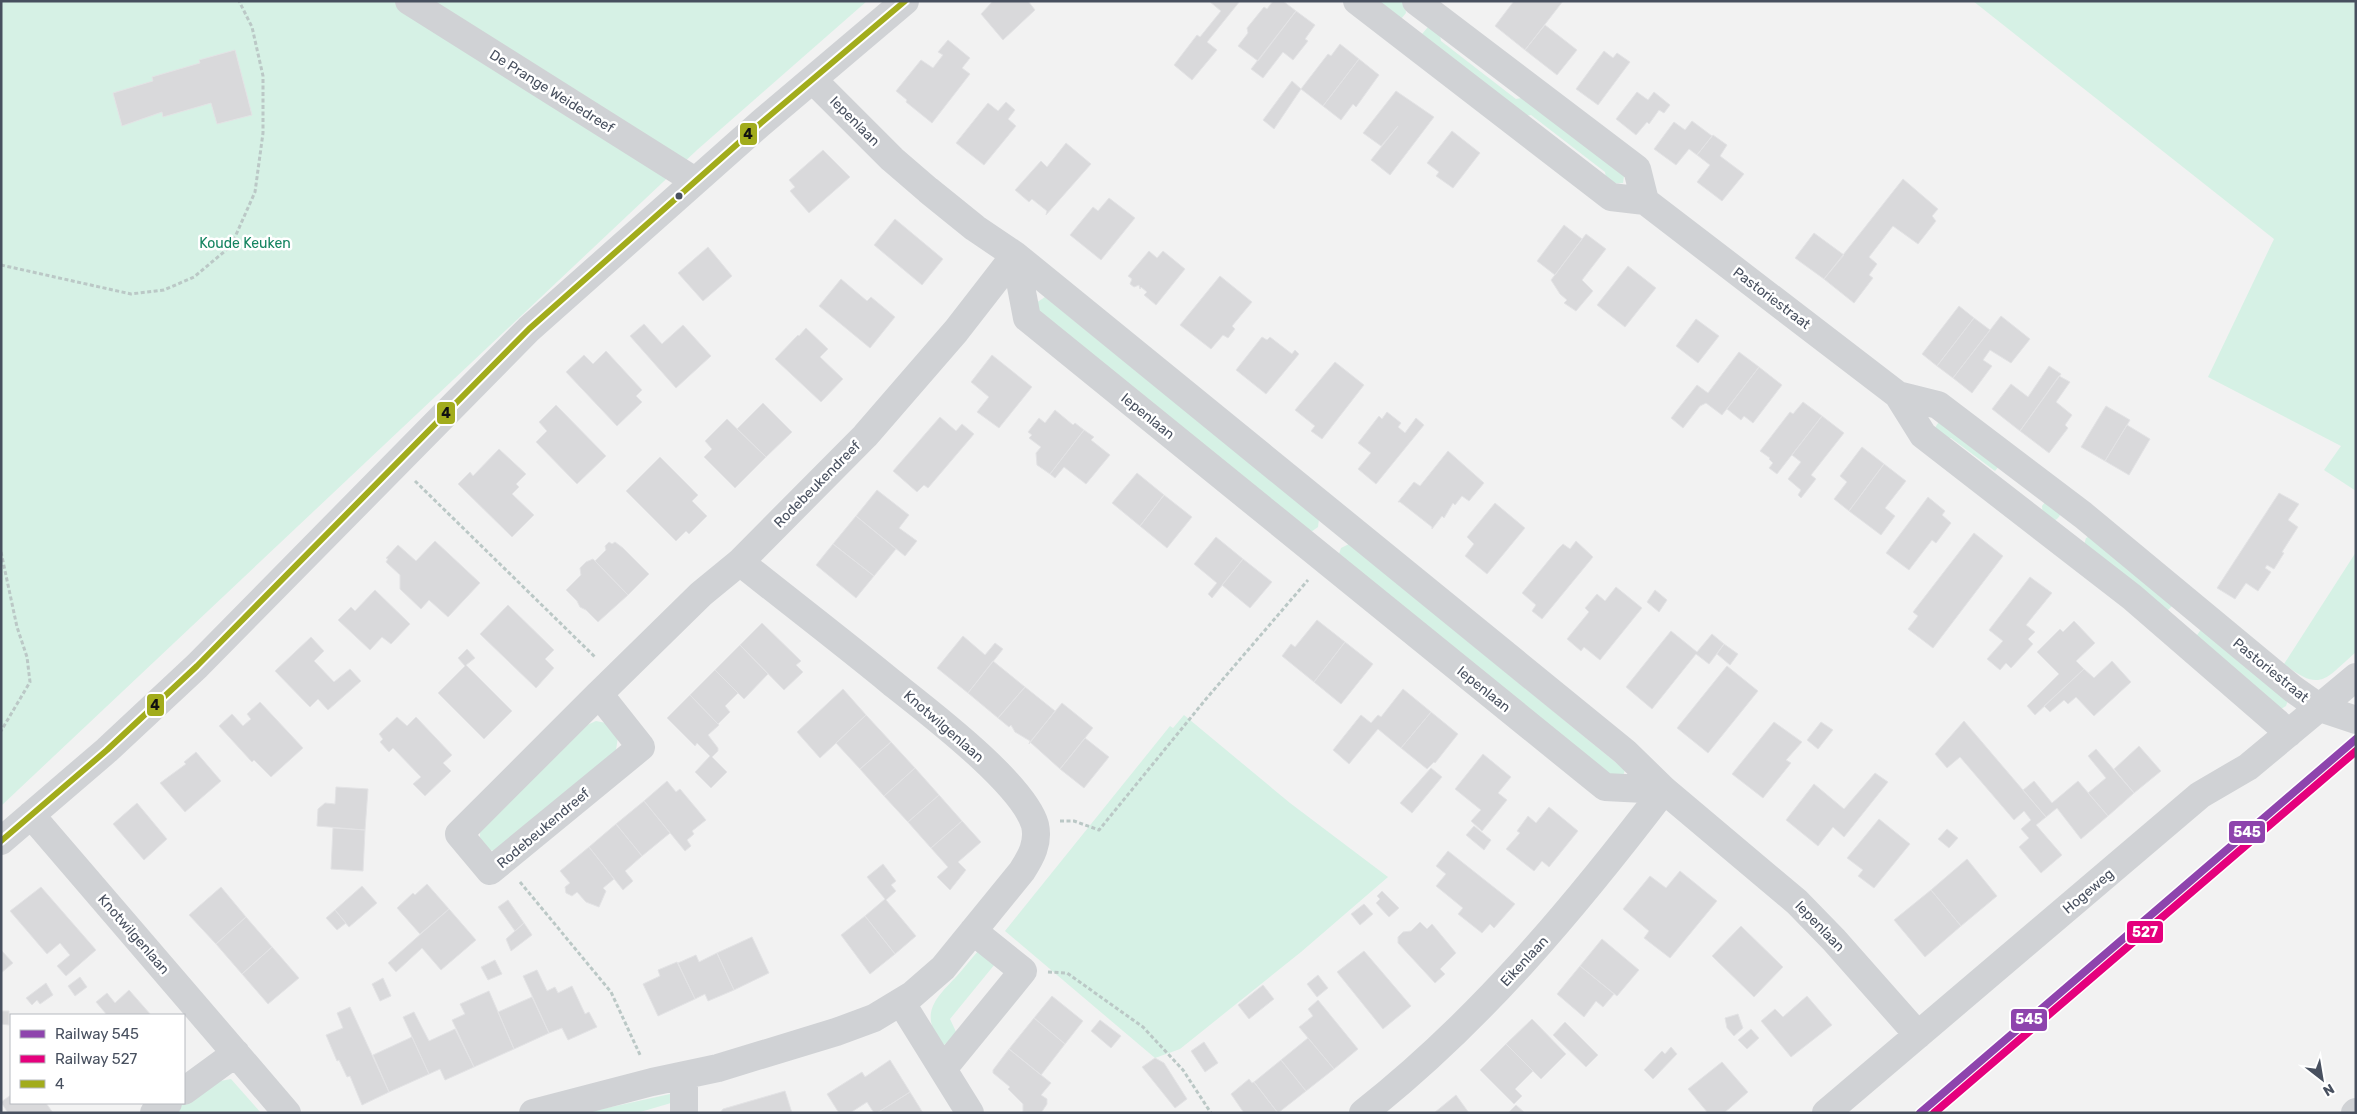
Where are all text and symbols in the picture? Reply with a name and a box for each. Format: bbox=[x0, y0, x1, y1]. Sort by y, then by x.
street label: De Prange Weidedreef bbox=[486, 46, 618, 137]
street label: Iepenlaan bbox=[826, 93, 883, 150]
line badge: 4 bbox=[739, 122, 758, 146]
text: 4 bbox=[743, 126, 753, 143]
unlabelled marker bbox=[674, 191, 684, 201]
park label: Koude Keuken bbox=[199, 235, 291, 252]
street label: Pastoriestraat bbox=[1730, 264, 1814, 333]
street label: Iepenlaan bbox=[1118, 390, 1178, 443]
line badge: 4 bbox=[436, 401, 456, 425]
text: 4 bbox=[441, 405, 451, 422]
street label: Rodebeukendreef bbox=[770, 437, 865, 531]
street label: Pastoriestraat bbox=[2229, 635, 2312, 706]
street label: Iepenlaan bbox=[1454, 663, 1514, 716]
street label: Knotwilgenlaan bbox=[900, 687, 987, 766]
line badge: 4 bbox=[146, 693, 165, 717]
text: 4 bbox=[150, 697, 160, 714]
street label: Rodebeukendreef bbox=[494, 784, 594, 872]
line badge: 545 bbox=[2228, 820, 2266, 844]
text: 545 bbox=[2233, 824, 2261, 841]
street label: Hogeweg bbox=[2059, 865, 2117, 918]
street label: Knotwilgenlaan bbox=[94, 891, 173, 978]
street label: Iepenlaan bbox=[1791, 898, 1848, 955]
line badge: 527 bbox=[2126, 920, 2164, 944]
text: 527 bbox=[2132, 924, 2158, 941]
street label: Eikenlaan bbox=[1497, 933, 1552, 990]
line badge: 545 bbox=[2010, 1008, 2048, 1032]
text: 545 bbox=[2015, 1011, 2043, 1028]
legend bbox=[10, 1014, 185, 1104]
text: Railway 545 bbox=[55, 1025, 139, 1043]
text: Railway 527 bbox=[55, 1050, 138, 1068]
north arrow bbox=[2297, 1054, 2347, 1104]
text: 4 bbox=[55, 1075, 64, 1093]
text: N bbox=[2320, 1080, 2337, 1100]

